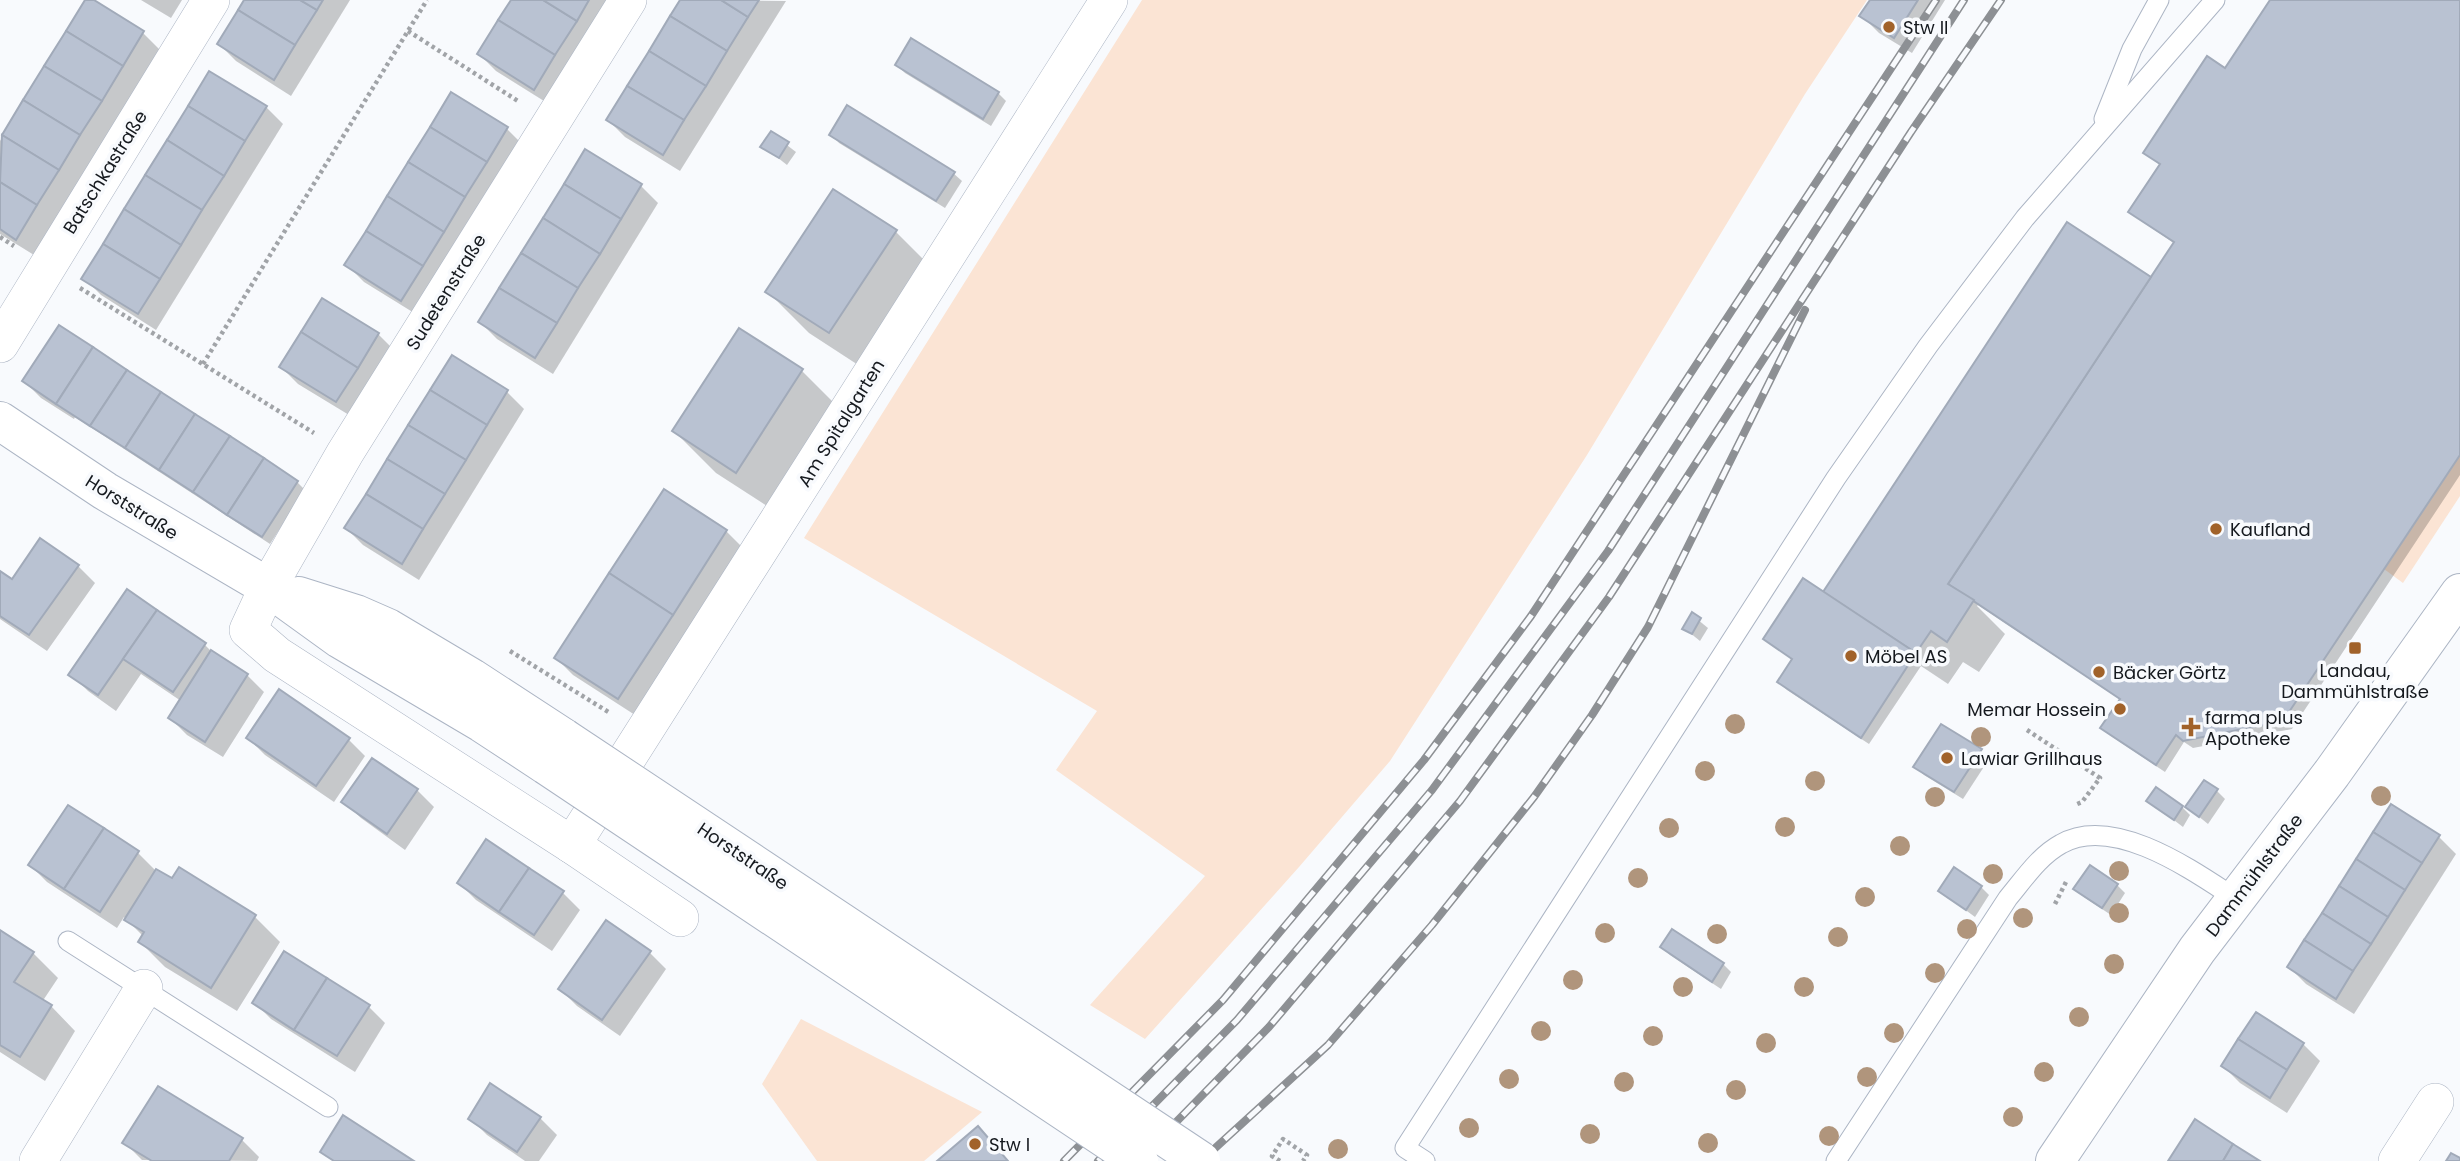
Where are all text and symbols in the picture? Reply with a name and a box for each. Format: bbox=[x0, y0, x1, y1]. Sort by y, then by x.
place label: Stw II bbox=[1903, 15, 1949, 40]
marker: Stw II bbox=[1881, 19, 1897, 35]
street label: Batschkastraße bbox=[57, 105, 153, 239]
street label: Sudetenstraße bbox=[400, 229, 492, 355]
street label: Am Spitalgarten bbox=[792, 354, 890, 492]
street label: Horststraße bbox=[81, 469, 183, 545]
place label: Kaufland bbox=[2230, 517, 2311, 542]
marker: Kaufland bbox=[2208, 521, 2224, 537]
marker: Landau, Dammühlstraße bbox=[2347, 640, 2363, 656]
place label: Möbel AS bbox=[1865, 644, 1947, 669]
marker: Möbel AS bbox=[1843, 648, 1859, 664]
place label: Landau, Dammühlstraße bbox=[2281, 658, 2429, 704]
place label: Bäcker Görtz bbox=[2113, 660, 2226, 685]
marker: Bäcker Görtz bbox=[2091, 664, 2107, 680]
place label: Memar Hossein bbox=[1967, 697, 2106, 722]
marker: Memar Hossein bbox=[2112, 701, 2128, 717]
place label: farma plus Apotheke bbox=[2205, 705, 2303, 751]
marker: farma plus Apotheke bbox=[2183, 719, 2199, 735]
place label: Lawiar Grillhaus bbox=[1961, 746, 2102, 771]
marker: Lawiar Grillhaus bbox=[1939, 750, 1955, 766]
street label: Dammühlstraße bbox=[2200, 808, 2308, 942]
street label: Horststraße bbox=[693, 816, 793, 896]
place label: Stw I bbox=[989, 1132, 1030, 1157]
marker: Stw I bbox=[967, 1136, 983, 1152]

